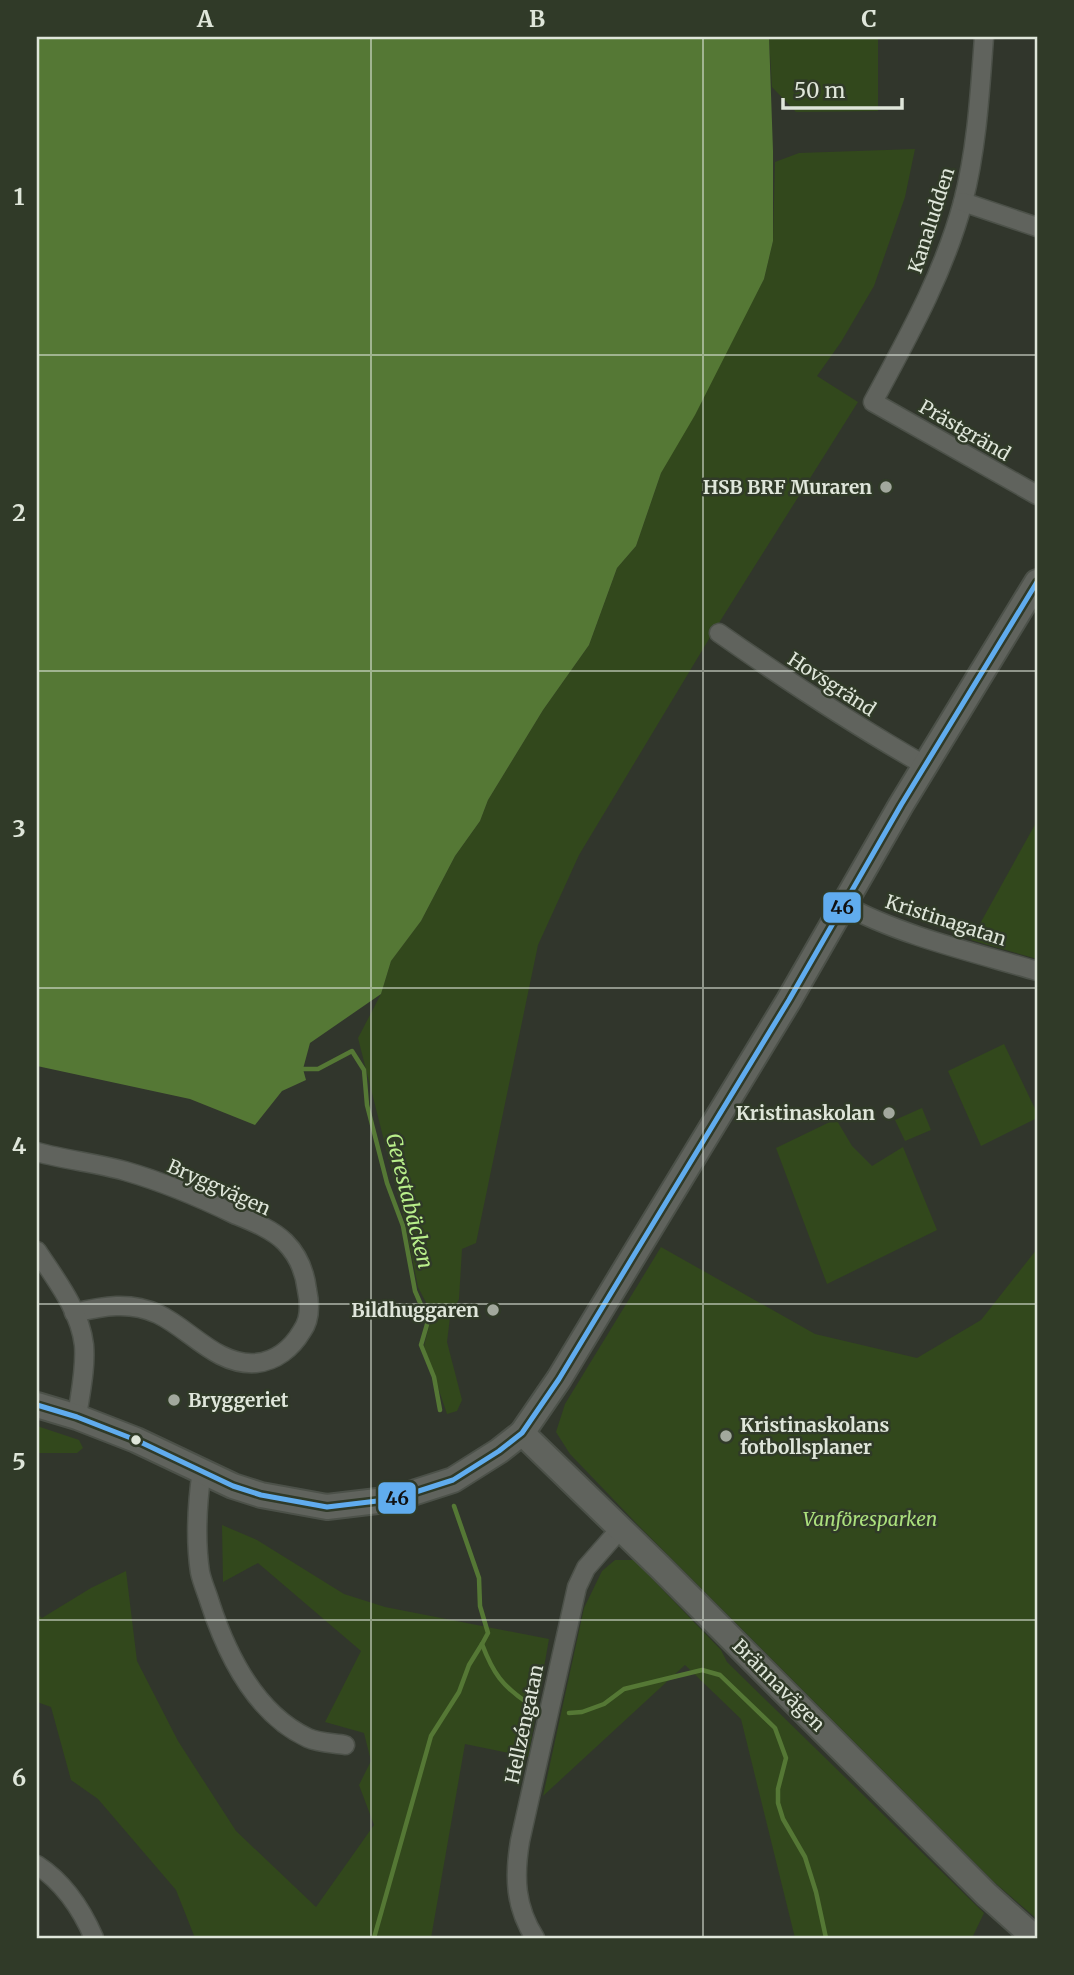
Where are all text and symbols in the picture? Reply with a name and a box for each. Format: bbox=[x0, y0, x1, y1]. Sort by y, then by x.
text: A bbox=[196, 4, 214, 33]
text: B bbox=[529, 4, 545, 33]
text: C bbox=[861, 4, 877, 33]
scale bar bbox=[783, 66, 902, 110]
text: 50 m bbox=[794, 77, 845, 104]
street label: Kanaludden bbox=[903, 164, 960, 276]
text: 1 bbox=[14, 182, 25, 211]
street label: Prästgränd bbox=[915, 394, 1015, 466]
place label: HSB BRF Muraren bbox=[703, 475, 872, 499]
marker: HSB BRF Muraren bbox=[878, 479, 894, 495]
text: 2 bbox=[12, 498, 26, 527]
street label: Hovsgränd bbox=[784, 647, 880, 721]
text: 3 bbox=[12, 814, 26, 843]
street label: Kristinagatan bbox=[882, 889, 1010, 951]
line badge: 46 bbox=[822, 891, 862, 924]
text: 46 bbox=[830, 895, 854, 919]
place label: Kristinaskolan bbox=[736, 1101, 875, 1125]
marker: Kristinaskolan bbox=[881, 1105, 897, 1121]
water label: Gerestabäcken bbox=[380, 1130, 439, 1271]
text: 4 bbox=[12, 1131, 27, 1160]
street label: Bryggvägen bbox=[164, 1154, 275, 1221]
place label: Bildhuggaren bbox=[351, 1298, 479, 1322]
marker: Bildhuggaren bbox=[485, 1302, 501, 1318]
place label: Bryggeriet bbox=[188, 1388, 289, 1412]
marker: Bryggeriet bbox=[166, 1392, 182, 1408]
place label: Kristinaskolans fotbollsplaner bbox=[740, 1413, 889, 1459]
marker: Kristinaskolans fotbollsplaner bbox=[718, 1428, 734, 1444]
unlabelled marker bbox=[129, 1433, 143, 1447]
text: 5 bbox=[12, 1447, 26, 1476]
line badge: 46 bbox=[377, 1481, 417, 1515]
text: 46 bbox=[385, 1486, 409, 1510]
park label: Vanföresparken bbox=[803, 1507, 937, 1531]
street label: Brännavägen bbox=[728, 1634, 831, 1737]
street label: Hellzéngatan bbox=[500, 1662, 548, 1786]
text: 6 bbox=[12, 1763, 26, 1792]

